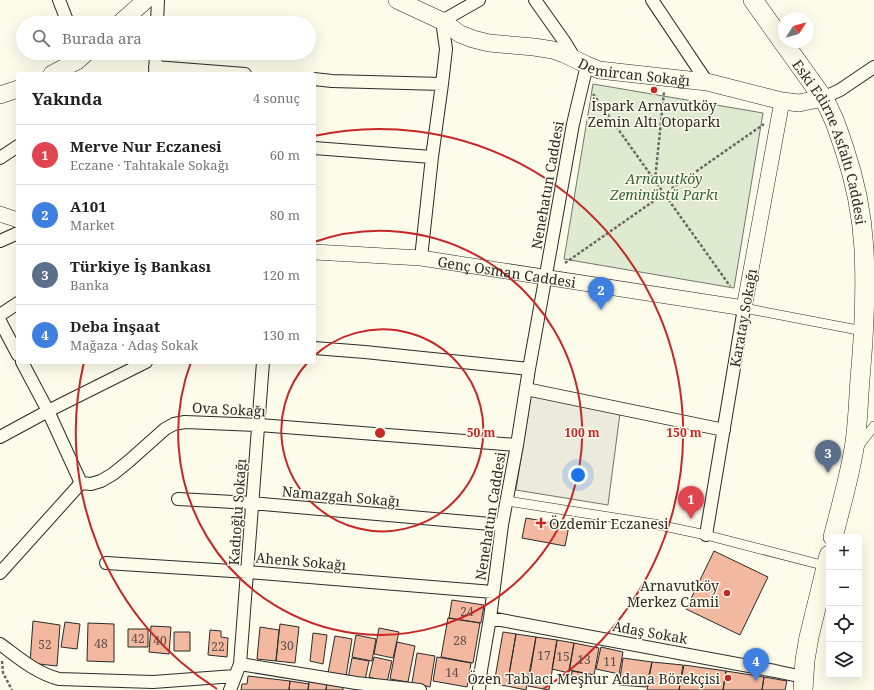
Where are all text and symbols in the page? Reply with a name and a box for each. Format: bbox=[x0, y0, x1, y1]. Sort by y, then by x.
north arrow bbox=[778, 12, 814, 48]
search box bbox=[16, 16, 316, 60]
icon: search bbox=[30, 27, 52, 49]
text: Burada ara bbox=[62, 28, 142, 48]
street label: Demircan Sokağı bbox=[575, 53, 692, 90]
street label: Eski Edirne Asfaltı Caddesi bbox=[789, 55, 871, 226]
marker: İspark Arnavutköy Zemin Altı Otoparkı bbox=[649, 85, 659, 95]
text: Yakında bbox=[32, 87, 102, 110]
text: 4 sonuç bbox=[253, 89, 300, 107]
place label: İspark Arnavutköy Zemin Altı Otoparkı bbox=[588, 96, 721, 131]
street label: Nenehatun Caddesi bbox=[526, 119, 568, 251]
text: Merve Nur Eczanesi bbox=[70, 136, 222, 156]
text: 1 bbox=[41, 146, 49, 164]
text: 60 m bbox=[270, 146, 300, 164]
text: Eczane · Tahtakale Sokağı bbox=[70, 156, 229, 174]
park label: Arnavutköy Zeminüstü Parkı bbox=[609, 169, 719, 204]
text: A101 bbox=[70, 196, 107, 216]
text: 2 bbox=[41, 206, 49, 224]
text: 80 m bbox=[270, 206, 300, 224]
text: Market bbox=[70, 216, 115, 234]
street label: Genç Osman Caddesi bbox=[436, 251, 578, 291]
text: Türkiye İş Bankası bbox=[70, 256, 211, 276]
text: 3 bbox=[41, 266, 49, 284]
text: 120 m bbox=[263, 266, 300, 284]
street label: Karatay Sokağı bbox=[725, 267, 761, 369]
text: Banka bbox=[70, 276, 109, 294]
pin: 2 bbox=[588, 277, 614, 310]
text: Deba İnşaat bbox=[70, 316, 160, 336]
text: 4 bbox=[41, 326, 49, 344]
text: 130 m bbox=[263, 326, 300, 344]
text: Mağaza · Adaş Sokak bbox=[70, 336, 198, 354]
street label: Ova Sokağı bbox=[192, 398, 267, 420]
text: 50 m bbox=[467, 424, 495, 441]
text: 100 m bbox=[564, 424, 600, 441]
text: 150 m bbox=[666, 424, 702, 441]
centre of rings bbox=[373, 426, 387, 440]
pin: 3 bbox=[815, 440, 841, 473]
street label: Nenehatun Caddesi bbox=[470, 450, 510, 582]
street label: Kadıoğlu Sokağı bbox=[224, 457, 250, 566]
your location bbox=[568, 465, 588, 485]
street label: Namazgah Sokağı bbox=[281, 481, 401, 511]
pin: 1 bbox=[678, 486, 704, 519]
place label: Özdemir Eczanesi bbox=[549, 514, 669, 533]
marker: Özdemir Eczanesi bbox=[536, 518, 546, 528]
map controls bbox=[826, 534, 862, 678]
button: + bbox=[826, 534, 862, 570]
street label: Ahenk Sokağı bbox=[255, 548, 348, 574]
button: − bbox=[826, 570, 862, 606]
place label: Arnavutköy Merkez Camii bbox=[627, 576, 720, 611]
marker: Arnavutköy Merkez Camii bbox=[722, 588, 732, 598]
house number: 24 bbox=[460, 603, 474, 620]
button: locate bbox=[826, 606, 862, 642]
street label: Adaş Sokak bbox=[611, 616, 690, 648]
house number: 42 bbox=[131, 630, 145, 647]
house number: 40 bbox=[153, 632, 167, 649]
house number: 28 bbox=[453, 632, 467, 649]
house number: 48 bbox=[94, 635, 108, 652]
house number: 52 bbox=[38, 636, 52, 653]
house number: 30 bbox=[280, 637, 294, 654]
house number: 22 bbox=[211, 638, 225, 655]
button: layers bbox=[826, 642, 862, 678]
house number: 17 bbox=[537, 647, 551, 664]
house number: 15 bbox=[556, 648, 570, 665]
pin: 4 bbox=[743, 648, 769, 681]
house number: 13 bbox=[577, 651, 591, 668]
house number: 11 bbox=[603, 653, 617, 670]
house number: 14 bbox=[445, 664, 459, 681]
place label: Özen Tablacı Meşhur Adana Börekçisi bbox=[467, 669, 721, 688]
marker: Özen Tablacı Meşhur Adana Börekçisi bbox=[723, 673, 733, 683]

